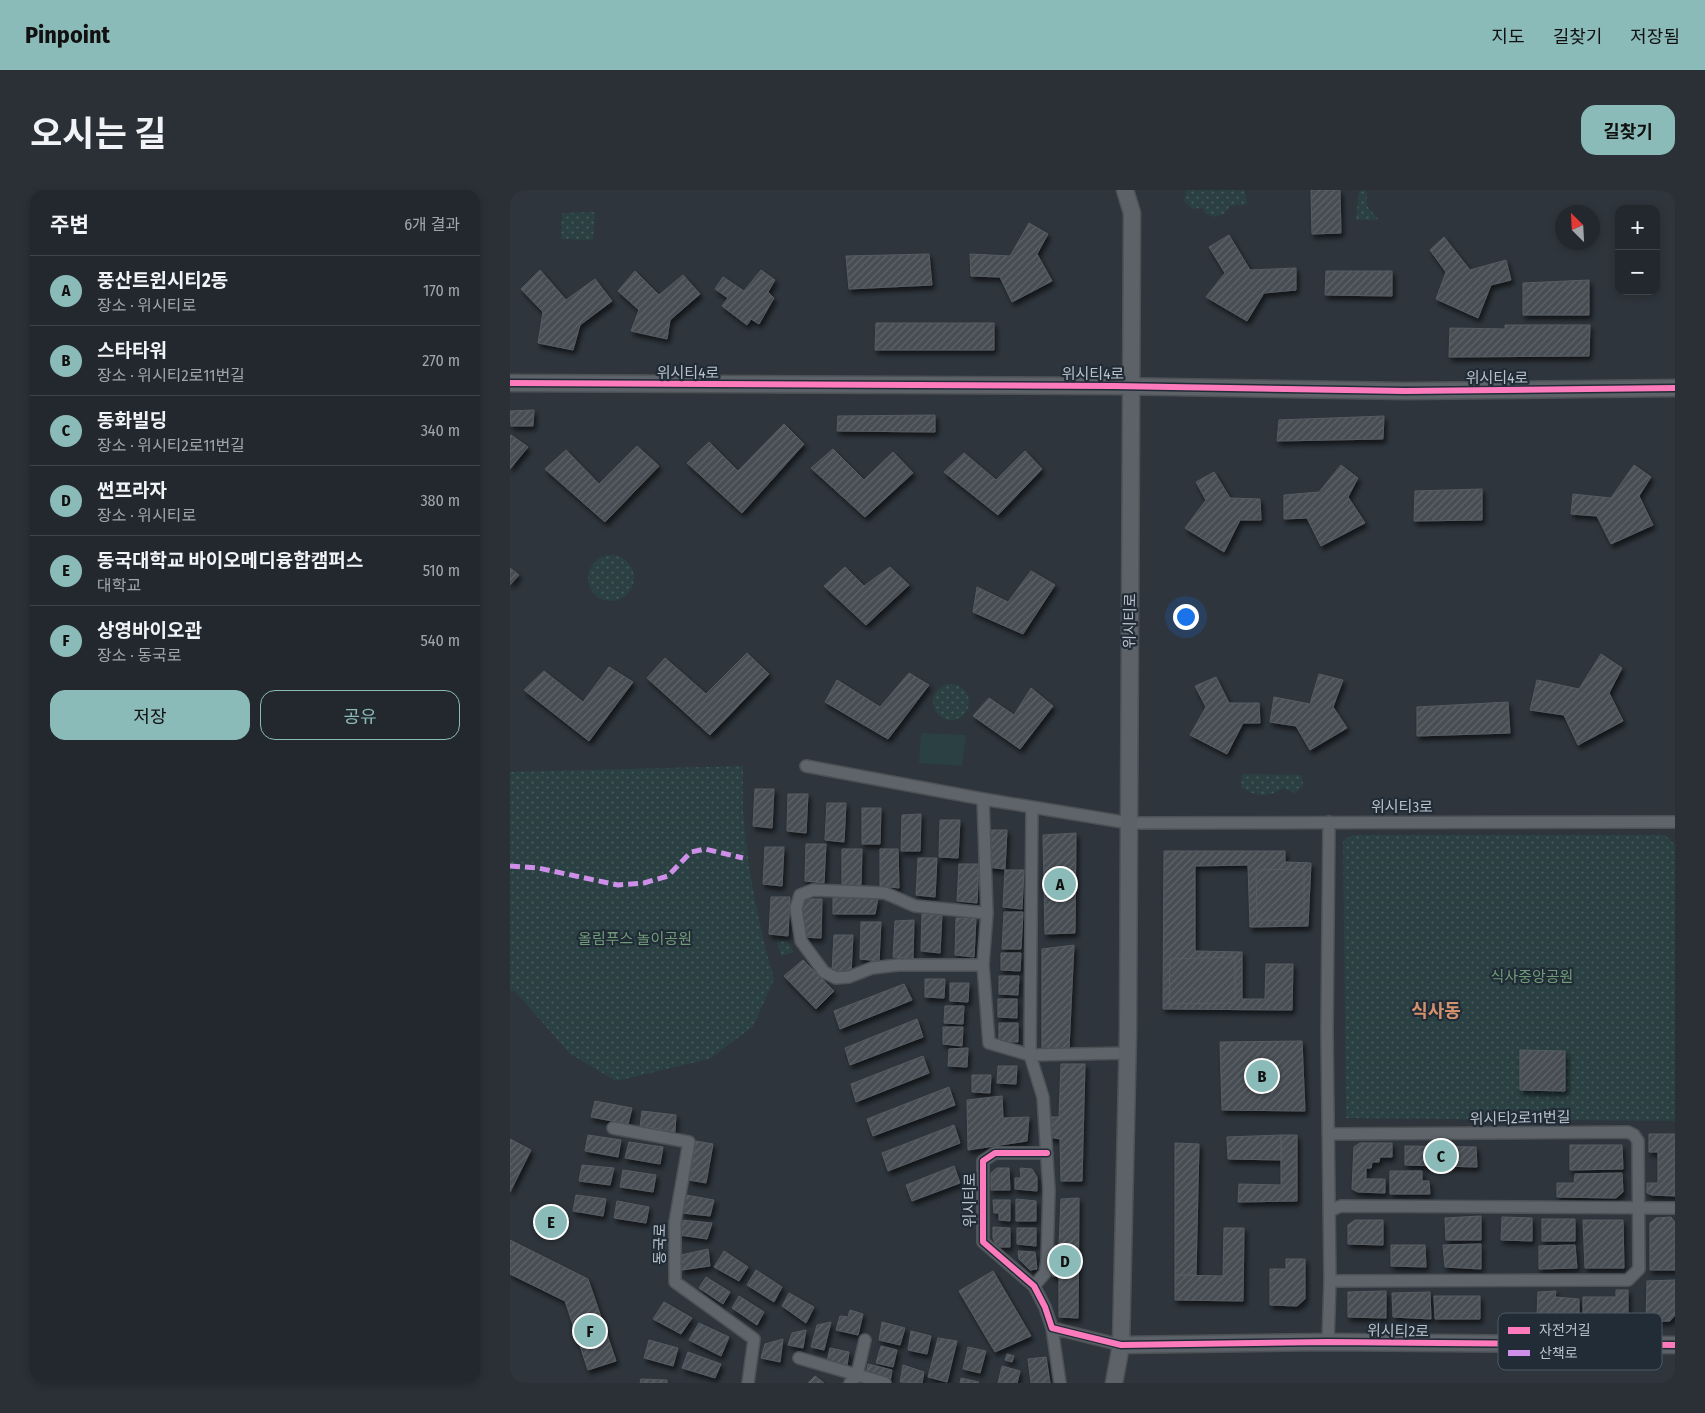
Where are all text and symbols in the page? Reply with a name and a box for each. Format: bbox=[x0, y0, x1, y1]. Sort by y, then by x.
text: Pinpoint bbox=[25, 21, 110, 49]
text: 지도 bbox=[1492, 26, 1525, 48]
text: 길찾기 bbox=[1553, 26, 1602, 48]
text: 저장됨 bbox=[1630, 26, 1680, 48]
button: 길찾기 bbox=[1581, 105, 1675, 155]
text: 오시는 길 bbox=[30, 113, 166, 155]
north arrow bbox=[1555, 205, 1600, 250]
map controls bbox=[1615, 205, 1660, 295]
button: + bbox=[1615, 205, 1660, 250]
text: 주변 bbox=[50, 212, 89, 238]
text: 6개 결과 bbox=[404, 215, 460, 234]
button: − bbox=[1615, 250, 1660, 295]
text: 풍산트윈시티2동 bbox=[97, 269, 228, 292]
text: A bbox=[62, 281, 70, 300]
text: 170 m bbox=[423, 281, 460, 300]
text: 장소 · 위시티로 bbox=[97, 296, 196, 315]
text: 스타타워 bbox=[97, 339, 167, 362]
text: B bbox=[62, 351, 70, 370]
text: 270 m bbox=[422, 351, 460, 370]
street label: 위시티4로 bbox=[657, 364, 719, 382]
street label: 위시티4로 bbox=[1062, 365, 1124, 383]
text: 장소 · 위시티2로11번길 bbox=[97, 366, 245, 385]
street label: 위시티4로 bbox=[1466, 369, 1528, 387]
text: 동화빌딩 bbox=[97, 409, 167, 432]
text: C bbox=[62, 421, 70, 440]
text: 340 m bbox=[421, 421, 460, 440]
text: 장소 · 위시티2로11번길 bbox=[97, 436, 245, 455]
text: 썬프라자 bbox=[97, 479, 167, 502]
text: D bbox=[61, 491, 71, 510]
text: 380 m bbox=[420, 491, 460, 510]
text: 장소 · 위시티로 bbox=[97, 506, 196, 525]
text: 동국대학교 바이오메디융합캠퍼스 bbox=[97, 549, 363, 572]
text: E bbox=[62, 561, 70, 580]
text: 510 m bbox=[423, 561, 460, 580]
text: 대학교 bbox=[97, 576, 141, 595]
street label: 위시티로 bbox=[1121, 593, 1139, 649]
your location bbox=[1173, 604, 1199, 630]
text: 상영바이오관 bbox=[97, 619, 202, 642]
text: F bbox=[62, 631, 70, 650]
text: 540 m bbox=[421, 631, 460, 650]
text: 장소 · 동국로 bbox=[97, 646, 182, 665]
button: 저장 bbox=[50, 690, 250, 740]
button: 공유 bbox=[260, 690, 460, 740]
street label: 위시티3로 bbox=[1371, 798, 1433, 816]
pin: A bbox=[1044, 865, 1076, 903]
park label: 올림푸스 놀이공원 bbox=[578, 930, 692, 948]
park label: 식사중앙공원 bbox=[1491, 968, 1573, 986]
district label: 식사동 bbox=[1411, 1000, 1461, 1022]
pin: B bbox=[1246, 1057, 1278, 1095]
street label: 위시티2로11번길 bbox=[1469, 1108, 1571, 1128]
pin: C bbox=[1425, 1137, 1457, 1175]
street label: 위시티로 bbox=[961, 1172, 979, 1228]
pin: E bbox=[535, 1203, 567, 1241]
street label: 동국로 bbox=[651, 1223, 669, 1265]
pin: D bbox=[1049, 1242, 1081, 1280]
pin: F bbox=[574, 1312, 606, 1350]
legend bbox=[1498, 1313, 1662, 1370]
street label: 위시티2로 bbox=[1367, 1321, 1429, 1341]
text: 자전거길 bbox=[1539, 1322, 1591, 1339]
text: 산책로 bbox=[1539, 1345, 1578, 1362]

